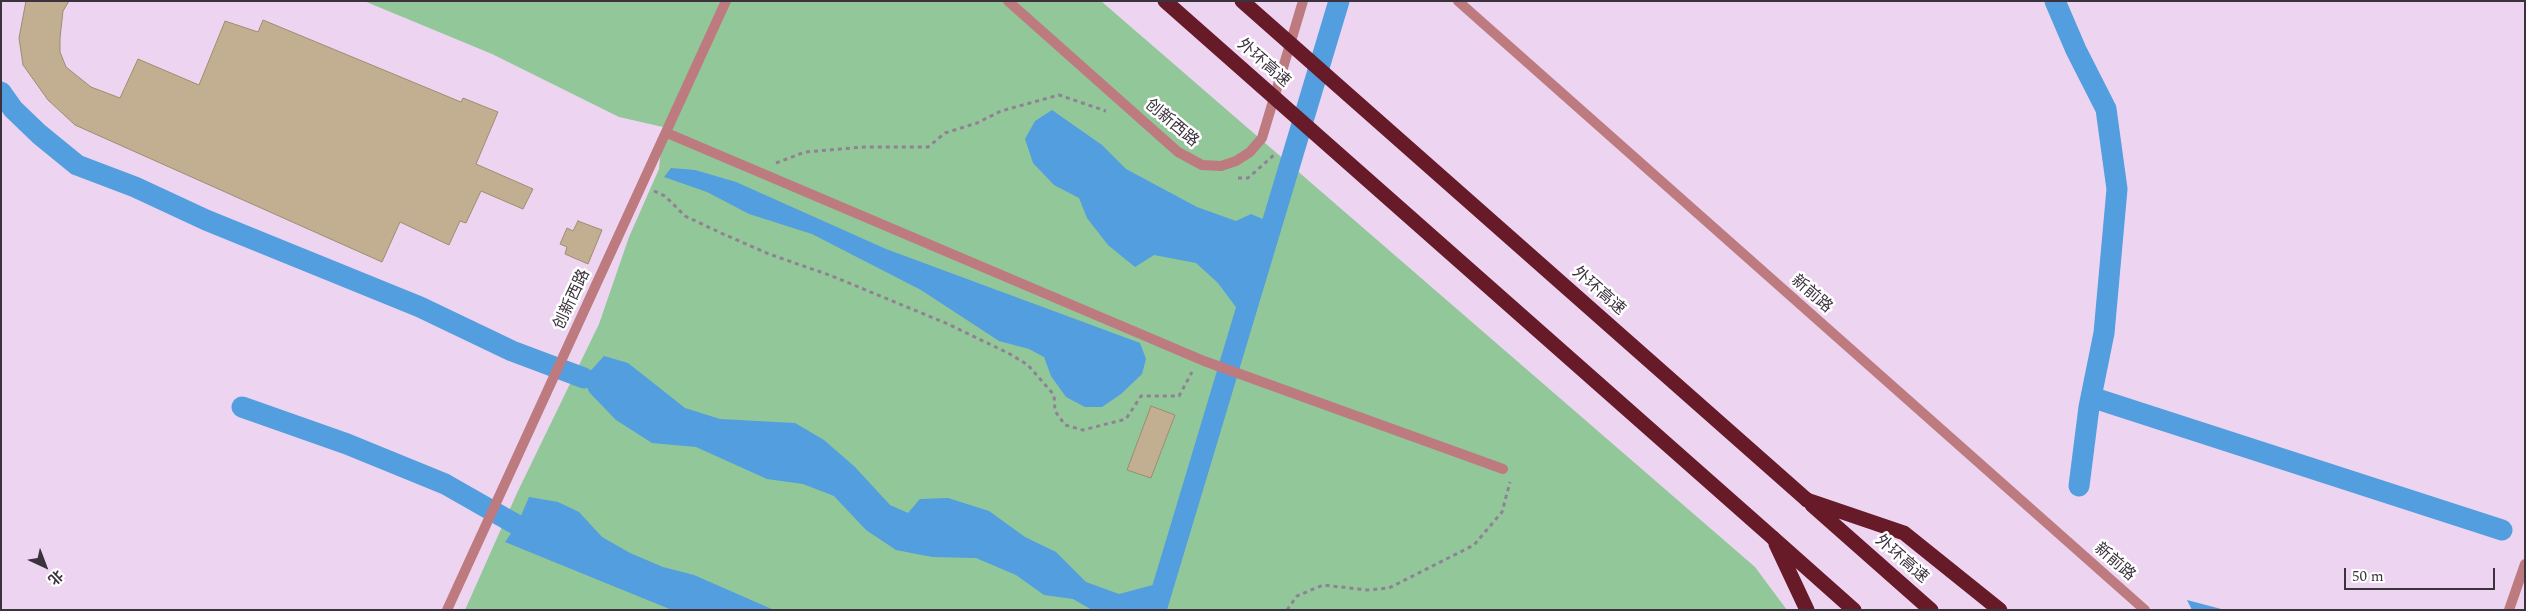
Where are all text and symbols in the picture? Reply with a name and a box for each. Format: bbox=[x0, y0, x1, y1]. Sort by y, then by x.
street label: 外环高速 bbox=[1233, 36, 1293, 92]
street label: 创新西路 bbox=[1140, 96, 1202, 152]
street label: 外环高速 bbox=[1568, 264, 1628, 320]
street label: 创新西路 bbox=[551, 267, 595, 333]
street label: 新前路 bbox=[1787, 272, 1835, 318]
street label: 外环高速 bbox=[1871, 532, 1931, 588]
street label: 新前路 bbox=[2090, 540, 2138, 586]
north arrow bbox=[20, 541, 70, 591]
scale bar bbox=[2346, 558, 2497, 590]
text: 北 bbox=[43, 565, 68, 590]
text: 50 m bbox=[2352, 565, 2384, 588]

